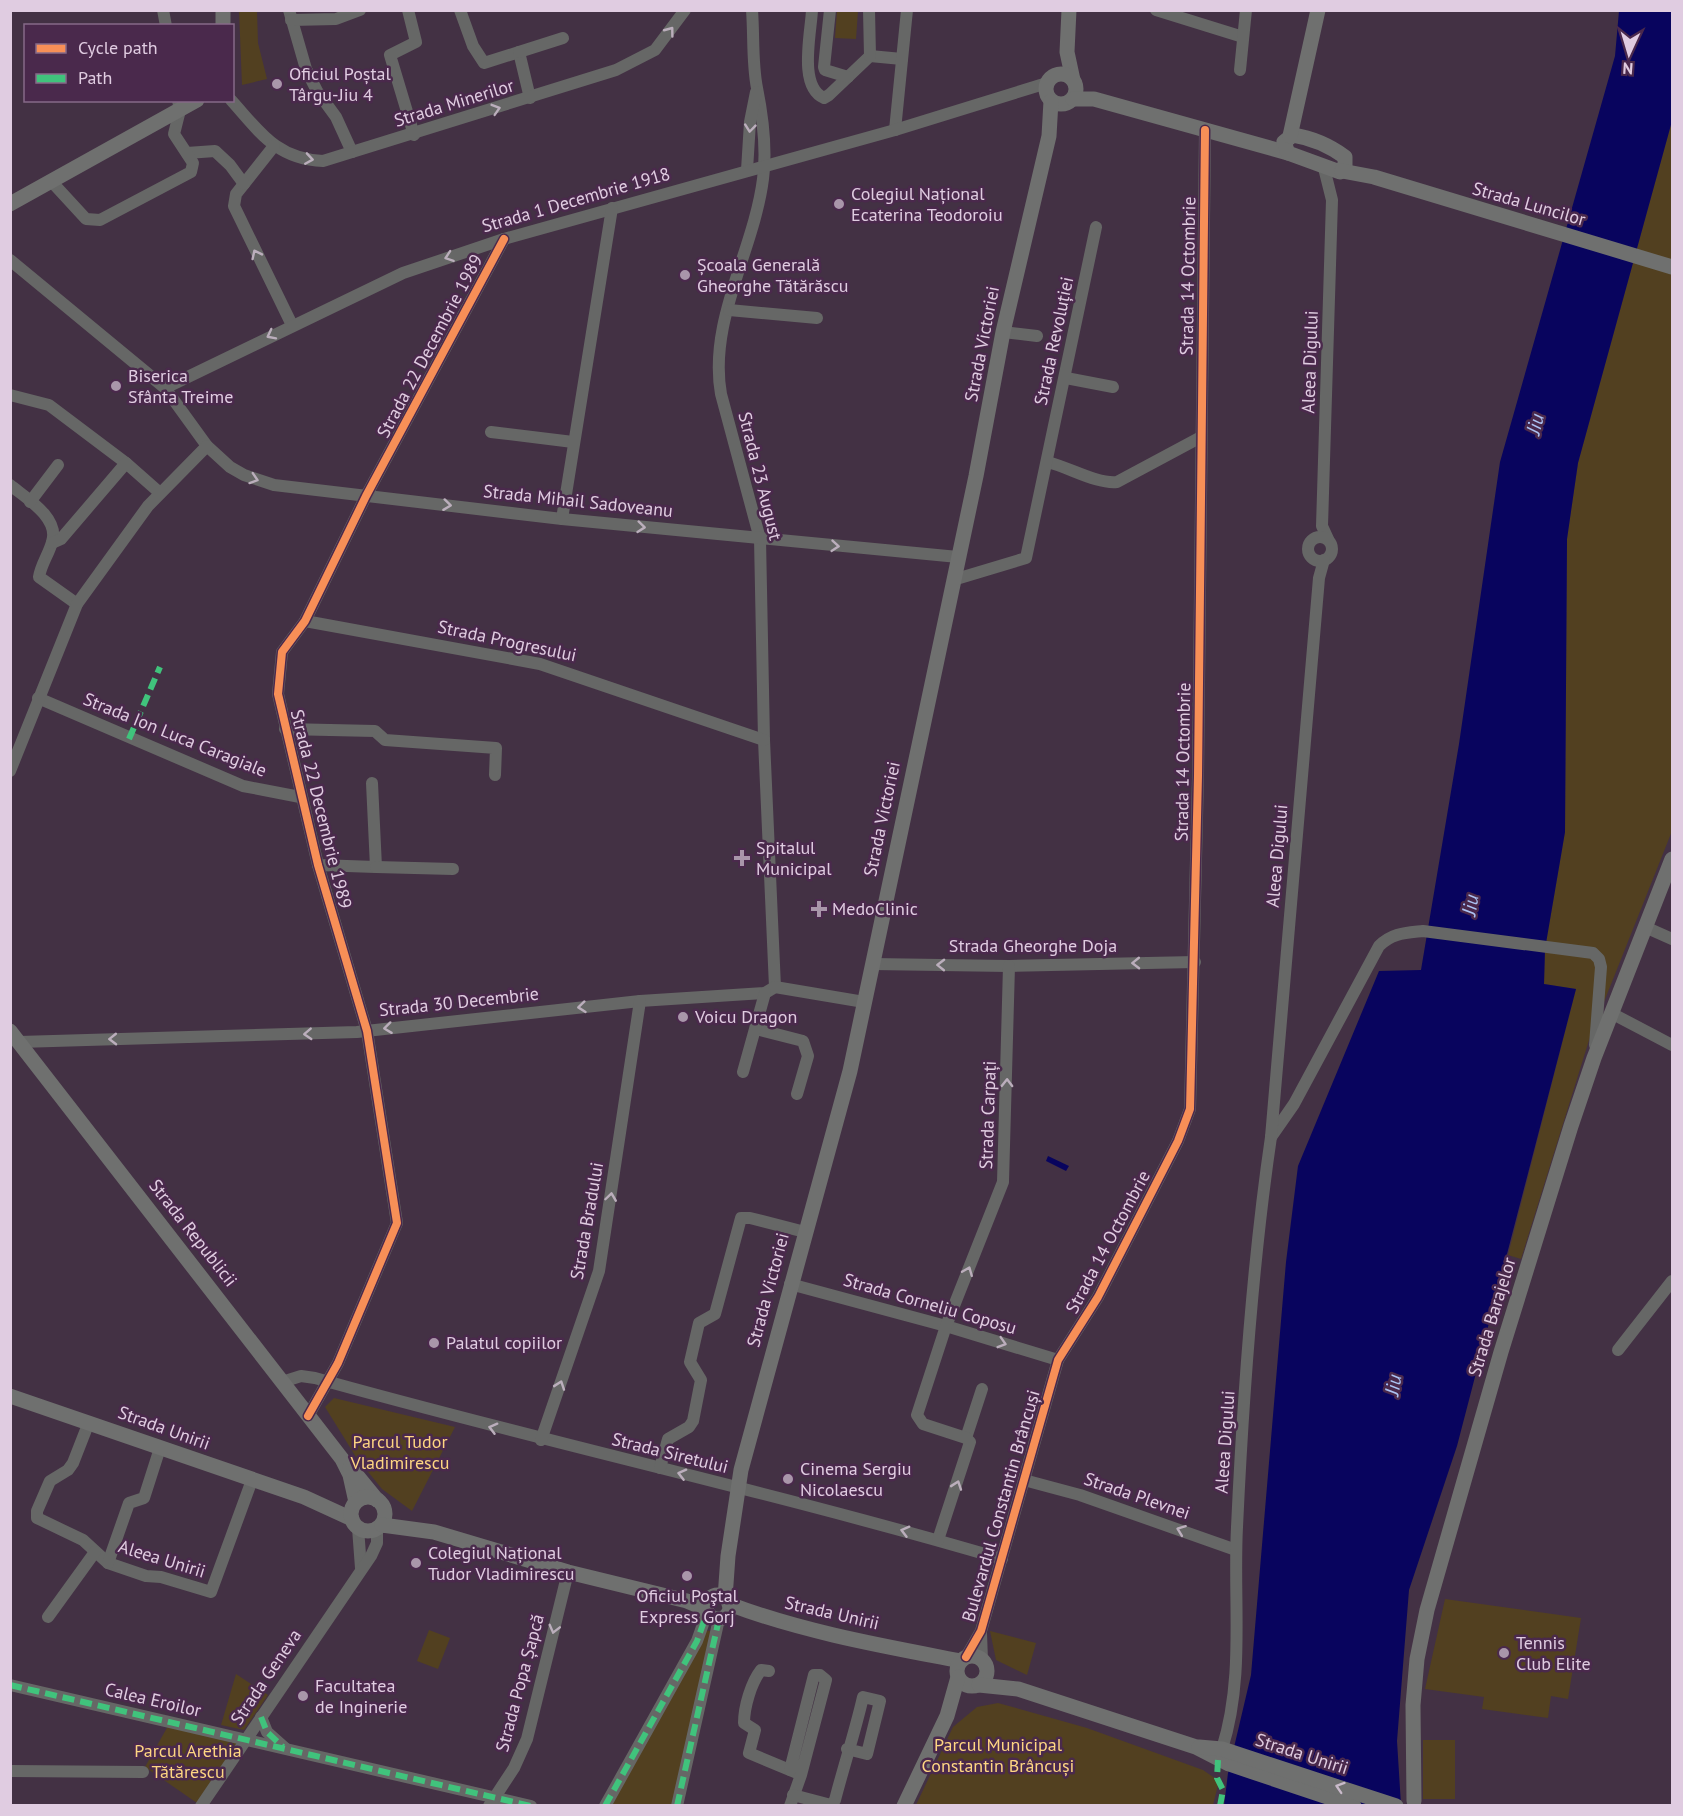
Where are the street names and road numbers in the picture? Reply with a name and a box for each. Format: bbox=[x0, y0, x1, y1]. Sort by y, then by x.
street label: Strada Minerilor bbox=[391, 73, 517, 132]
street label: Strada 1 Decembrie 1918 bbox=[479, 162, 673, 237]
street label: Strada Luncilor bbox=[1470, 176, 1588, 231]
street label: Strada 14 Octombrie bbox=[1175, 196, 1200, 356]
street label: Strada 22 Decembrie 1989 bbox=[371, 250, 488, 441]
street label: Strada Revoluției bbox=[1029, 275, 1078, 407]
street label: Strada Victoriei bbox=[959, 284, 1004, 404]
street label: Aleea Digului bbox=[1296, 310, 1323, 414]
street label: Strada 23 August bbox=[733, 409, 788, 542]
street label: Strada Mihail Sadoveanu bbox=[482, 479, 674, 522]
street label: Strada Progresului bbox=[436, 615, 579, 666]
street label: Strada 14 Octombrie bbox=[1170, 682, 1195, 842]
street label: Strada Ion Luca Caragiale bbox=[80, 687, 270, 782]
street label: Strada 22 Decembrie 1989 bbox=[286, 707, 357, 911]
street label: Strada Victoriei bbox=[858, 759, 905, 879]
street label: Aleea Digului bbox=[1261, 803, 1292, 908]
street label: Strada Gheorghe Doja bbox=[949, 934, 1117, 957]
street label: Strada 30 Decembrie bbox=[378, 982, 540, 1021]
street label: Strada Carpați bbox=[974, 1060, 1001, 1170]
street label: Strada Bradului bbox=[565, 1160, 608, 1281]
street label: Strada 14 Octombrie bbox=[1060, 1166, 1155, 1317]
street label: Strada Republicii bbox=[144, 1174, 243, 1291]
street label: Strada Victoriei bbox=[741, 1230, 794, 1349]
street label: Strada Barajelor bbox=[1462, 1254, 1521, 1379]
street label: Strada Corneliu Coposu bbox=[841, 1268, 1019, 1339]
street label: Bulevardul Constantin Brâncuși bbox=[956, 1387, 1045, 1624]
street label: Aleea Digului bbox=[1209, 1390, 1240, 1494]
street label: Strada Unirii bbox=[115, 1400, 213, 1455]
street label: Strada Siretului bbox=[609, 1427, 731, 1478]
street label: Strada Plevnei bbox=[1081, 1467, 1193, 1524]
street label: Aleea Unirii bbox=[116, 1534, 208, 1583]
street label: Strada Unirii bbox=[783, 1590, 882, 1635]
street label: Strada Popa Șapcă bbox=[490, 1611, 549, 1754]
street label: Strada Geneva bbox=[225, 1624, 306, 1729]
street label: Calea Eroilor bbox=[103, 1677, 204, 1722]
street label: Strada Unirii bbox=[1253, 1728, 1352, 1779]

